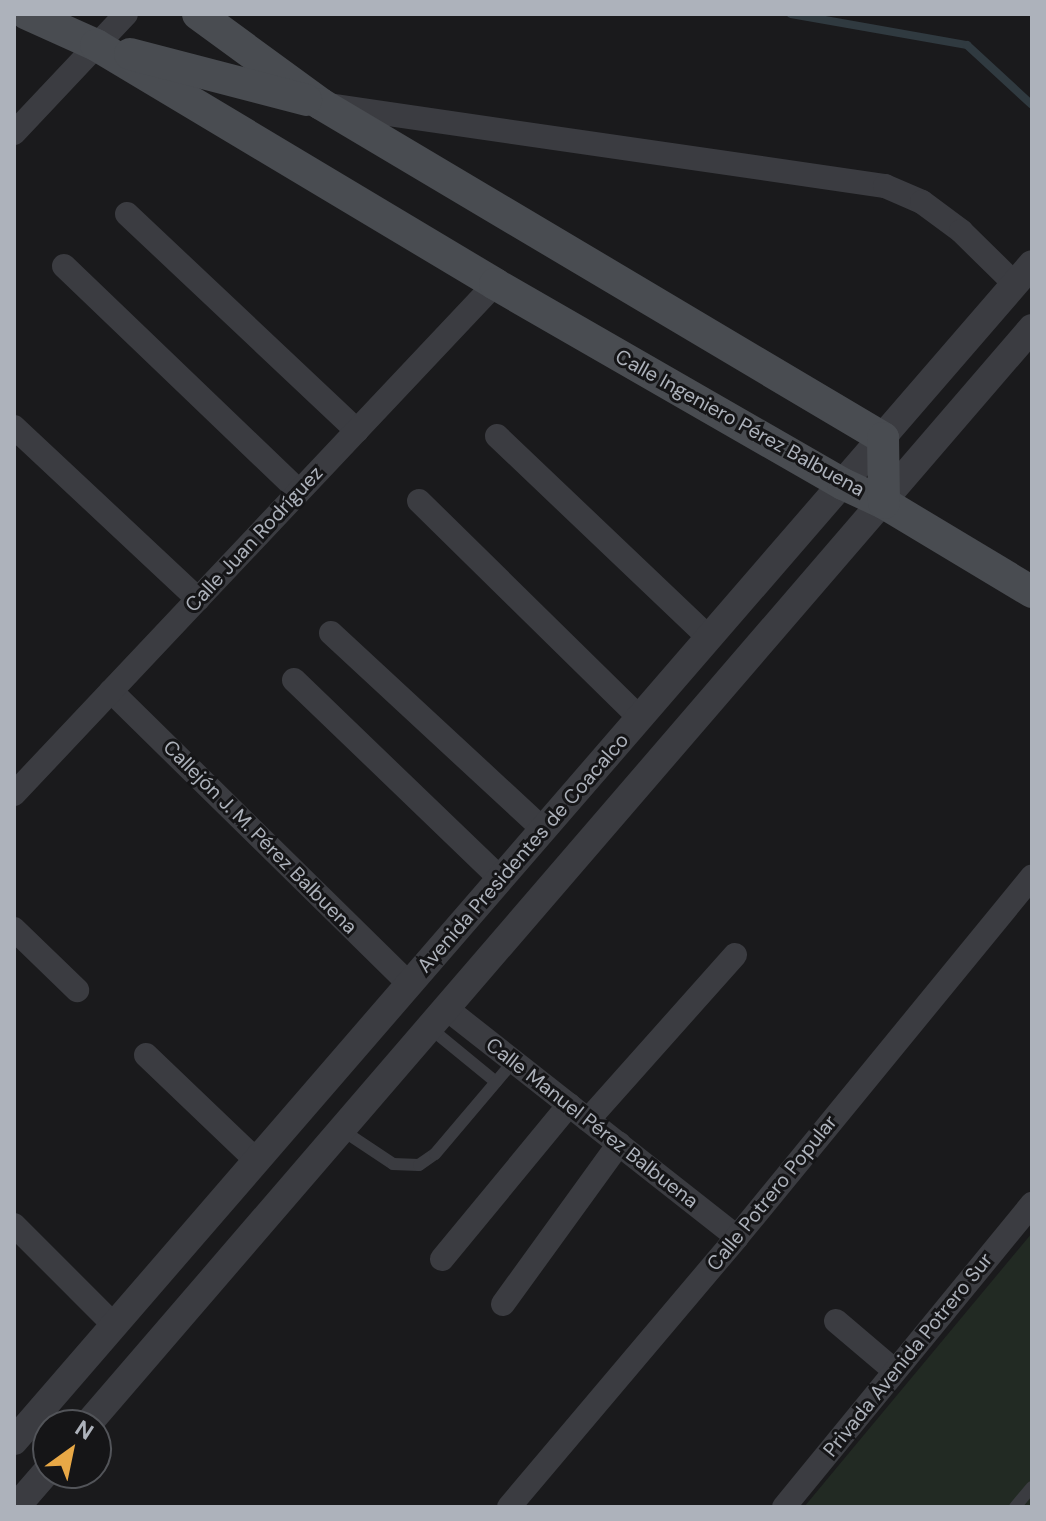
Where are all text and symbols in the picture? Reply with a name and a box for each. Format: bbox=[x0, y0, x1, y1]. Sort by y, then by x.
street label: Calle Ingeniero Pérez Balbuena bbox=[611, 344, 869, 502]
street label: Calle Juan Rodríguez bbox=[180, 461, 328, 617]
street label: Avenida Presidentes de Coacalco bbox=[412, 728, 634, 978]
street label: Callejón J. M. Pérez Balbuena bbox=[158, 735, 362, 939]
street label: Calle Manuel Pérez Balbuena bbox=[481, 1033, 703, 1213]
street label: Calle Potrero Popular bbox=[702, 1110, 842, 1276]
street label: Privada Avenida Potrero Sur bbox=[818, 1248, 998, 1462]
north arrow bbox=[32, 1409, 112, 1489]
text: N bbox=[70, 1414, 99, 1447]

